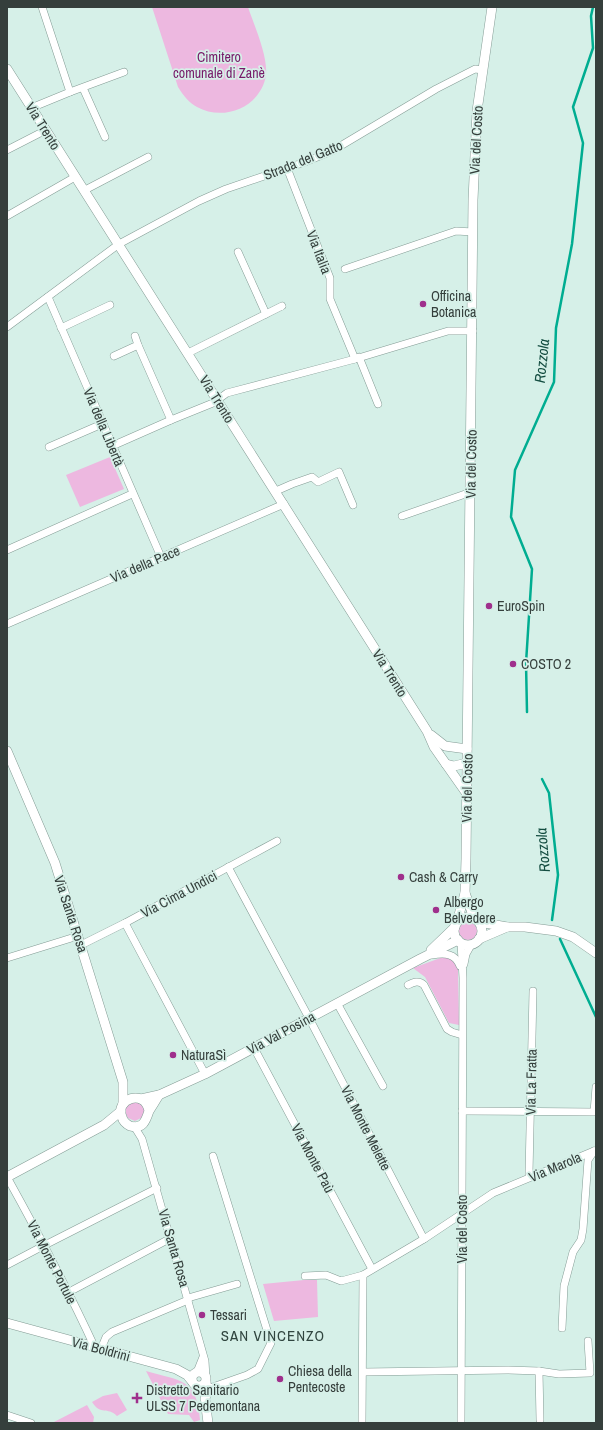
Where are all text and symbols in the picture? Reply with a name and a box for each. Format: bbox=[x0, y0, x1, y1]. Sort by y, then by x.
park label: Cimitero comunale di Zanè bbox=[173, 48, 265, 82]
street label: Via Trento bbox=[21, 99, 65, 153]
street label: Via del Costo bbox=[465, 105, 487, 175]
street label: Strada del Gatto bbox=[261, 136, 345, 184]
street label: Via Italia bbox=[303, 228, 336, 277]
place label: Officina Botanica bbox=[431, 287, 477, 321]
marker: Officina Botanica bbox=[418, 299, 428, 309]
water label: Rozzola bbox=[529, 338, 554, 384]
street label: Via Trento bbox=[195, 372, 239, 426]
street label: Via della Libertà bbox=[79, 385, 129, 469]
street label: Via del Costo bbox=[461, 429, 481, 499]
street label: Via della Pace bbox=[107, 541, 183, 587]
place label: EuroSpin bbox=[497, 597, 545, 615]
marker: EuroSpin bbox=[484, 601, 494, 611]
street label: Via Trento bbox=[368, 646, 412, 700]
place label: COSTO 2 bbox=[521, 655, 571, 673]
marker: COSTO 2 bbox=[508, 659, 518, 669]
street label: Via del Costo bbox=[457, 753, 477, 823]
water label: Rozzola bbox=[530, 827, 555, 873]
street label: Via Cima Undici bbox=[138, 866, 220, 922]
place label: Cash & Carry bbox=[409, 868, 478, 886]
marker: Cash & Carry bbox=[396, 872, 406, 882]
street label: Via Santa Rosa bbox=[50, 873, 92, 956]
place label: Albergo Belvedere bbox=[443, 893, 496, 927]
marker: Albergo Belvedere bbox=[431, 905, 441, 915]
street label: Via Val Posina bbox=[244, 1007, 319, 1059]
place label: NaturaSì bbox=[181, 1046, 226, 1064]
street label: Via La Fratta bbox=[521, 1048, 541, 1115]
marker: NaturaSì bbox=[168, 1050, 178, 1060]
street label: Via Monte Melette bbox=[337, 1082, 395, 1174]
street label: Via Monte Paù bbox=[287, 1120, 339, 1196]
street label: Via Marola bbox=[526, 1148, 585, 1186]
street label: Via del Costo bbox=[453, 1195, 471, 1263]
street label: Via Santa Rosa bbox=[154, 1207, 194, 1290]
street label: Via Monte Portule bbox=[23, 1217, 81, 1307]
place label: Tessari bbox=[210, 1306, 247, 1324]
marker: Tessari bbox=[197, 1310, 207, 1320]
district label: SAN VINCENZO bbox=[221, 1325, 325, 1346]
street label: Via Boldrini bbox=[70, 1333, 132, 1365]
place label: Chiesa della Pentecoste bbox=[288, 1362, 352, 1396]
marker: Chiesa della Pentecoste bbox=[275, 1374, 285, 1384]
place label: Distretto Sanitario ULSS 7 Pedemontana bbox=[146, 1381, 261, 1415]
marker: Distretto Sanitario ULSS 7 Pedemontana bbox=[131, 1392, 143, 1404]

